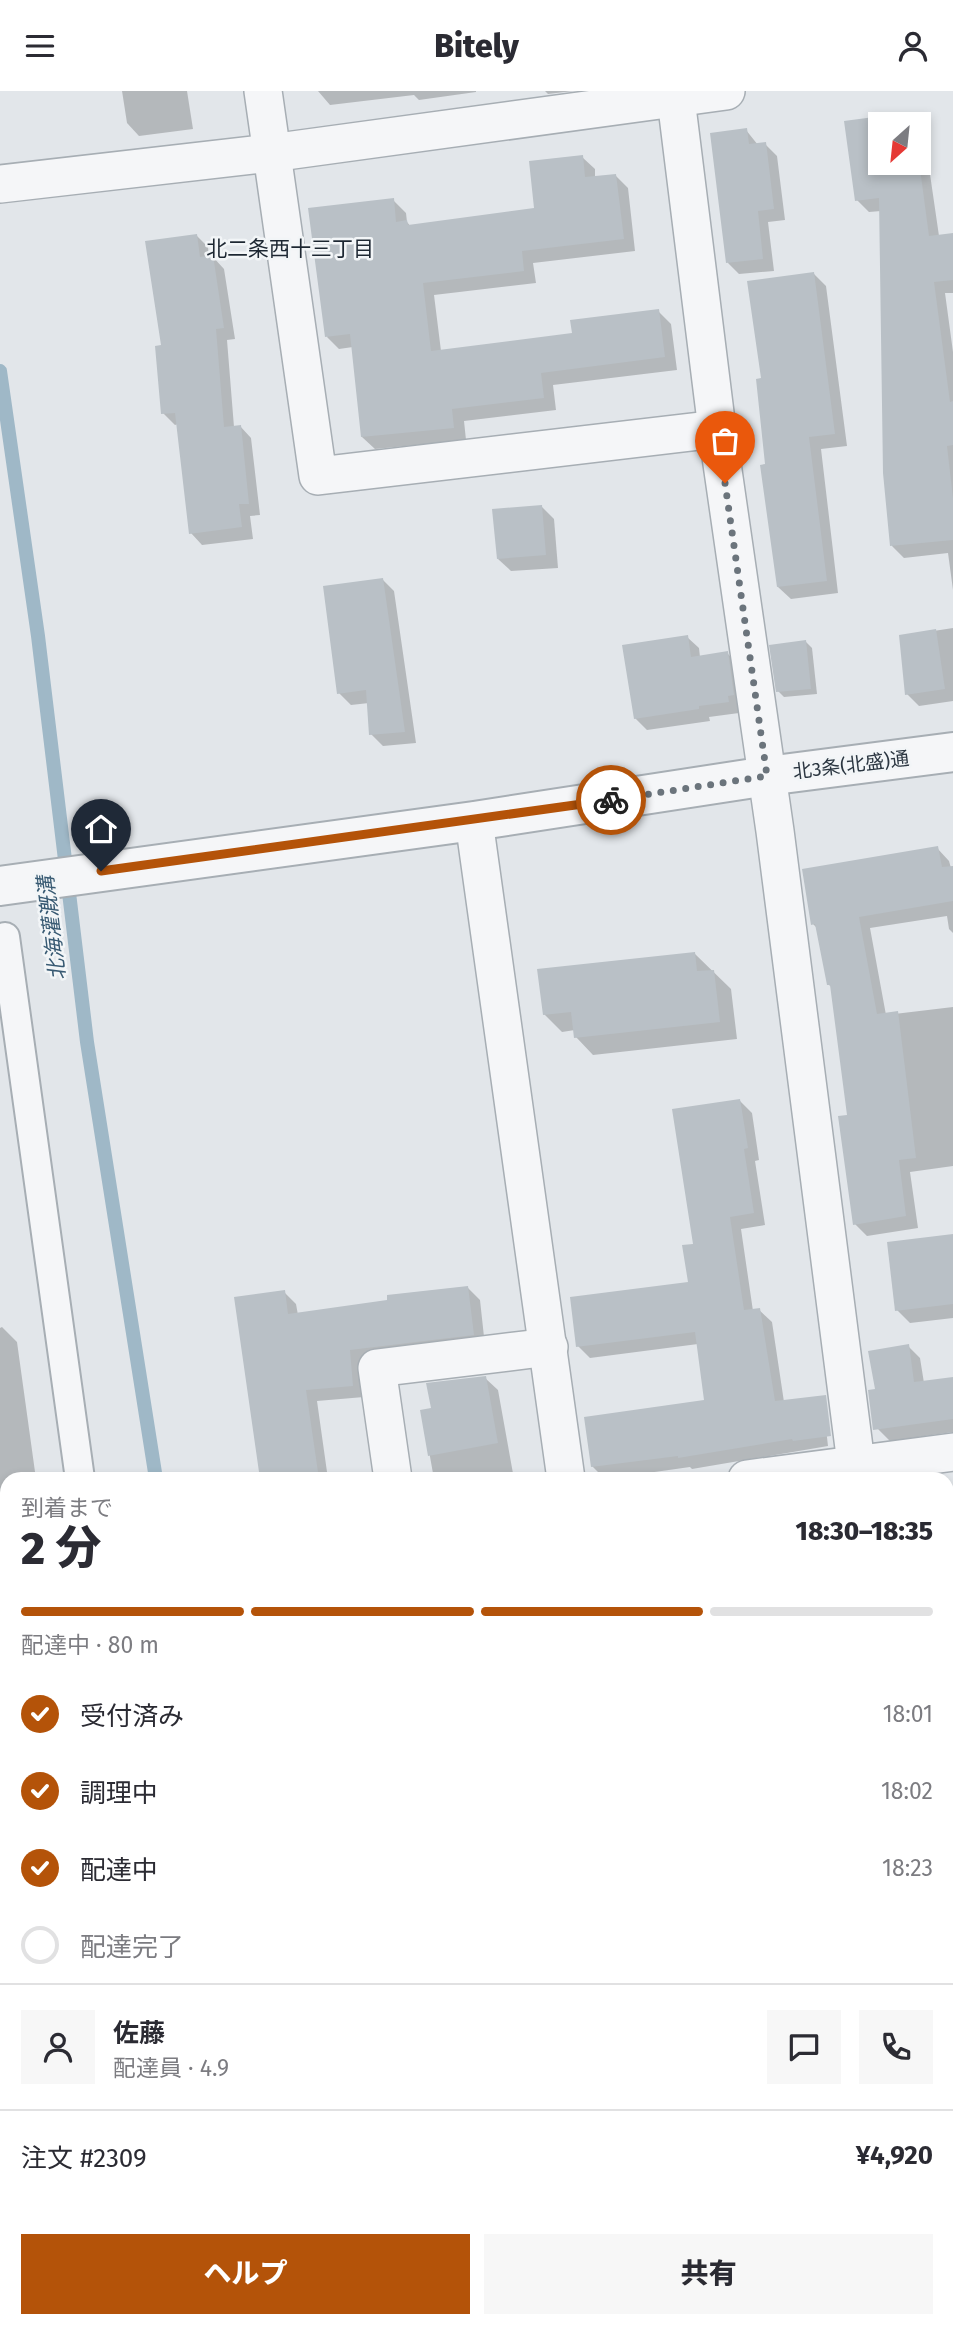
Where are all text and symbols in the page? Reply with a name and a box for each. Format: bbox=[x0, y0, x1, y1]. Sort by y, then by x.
icon: menu bbox=[21, 27, 59, 65]
text: Bitely bbox=[434, 27, 519, 65]
icon: person bbox=[894, 27, 932, 65]
north arrow bbox=[868, 112, 931, 175]
map controls bbox=[868, 112, 931, 175]
district label: 北二条西十三丁目 bbox=[206, 236, 374, 262]
pin bbox=[695, 411, 755, 483]
icon: bag bbox=[706, 422, 744, 460]
street label: 北3条(北盛)通 bbox=[792, 746, 910, 784]
courier bbox=[576, 765, 646, 835]
icon: bike bbox=[592, 781, 630, 819]
pin bbox=[71, 799, 131, 871]
icon: home bbox=[82, 810, 120, 848]
water label: 北海灌漑溝 bbox=[32, 871, 71, 982]
text: 到着まで bbox=[21, 1494, 113, 1522]
text: 18:30–18:35 bbox=[796, 1516, 933, 1547]
text: 2 分 bbox=[21, 1521, 102, 1576]
text: 配達中 · 80 m bbox=[21, 1631, 159, 1659]
icon: check bbox=[21, 1695, 59, 1733]
text: 18:01 bbox=[883, 1700, 933, 1728]
text: 受付済み bbox=[80, 1701, 184, 1732]
icon: check bbox=[21, 1772, 59, 1810]
text: 18:02 bbox=[881, 1777, 933, 1805]
text: 調理中 bbox=[80, 1778, 158, 1809]
icon: check bbox=[21, 1849, 59, 1887]
text: 18:23 bbox=[882, 1854, 933, 1882]
text: 配達中 bbox=[80, 1855, 158, 1886]
text: 配達完了 bbox=[80, 1932, 184, 1963]
button: person bbox=[21, 2010, 95, 2084]
button: chat bbox=[767, 2010, 841, 2084]
button: phone bbox=[859, 2010, 933, 2084]
text: 佐藤 bbox=[113, 2018, 165, 2049]
text: 配達員 · 4.9 bbox=[113, 2054, 229, 2082]
text: ¥4,920 bbox=[856, 2140, 933, 2171]
text: 注文 #2309 bbox=[21, 2143, 147, 2174]
button: ヘルプ bbox=[21, 2234, 470, 2314]
button: 共有 bbox=[484, 2234, 933, 2314]

